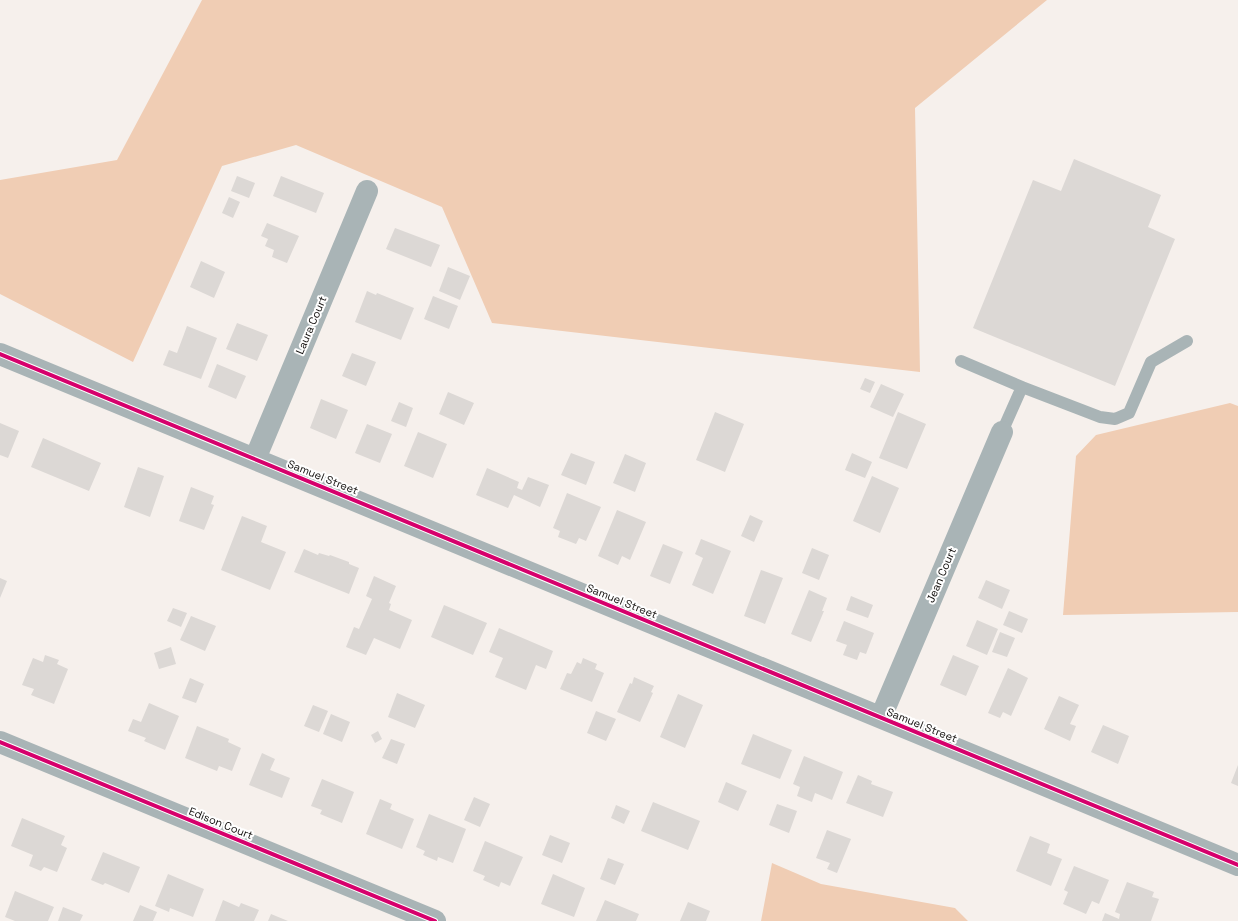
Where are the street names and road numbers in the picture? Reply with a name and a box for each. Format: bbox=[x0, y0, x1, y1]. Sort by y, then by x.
street label: Laura Court bbox=[292, 294, 330, 356]
street label: Samuel Street bbox=[286, 456, 360, 498]
street label: Jean Court bbox=[923, 545, 959, 605]
street label: Samuel Street bbox=[585, 580, 659, 622]
street label: Samuel Street bbox=[885, 704, 959, 746]
street label: Edison Court bbox=[187, 804, 255, 842]

